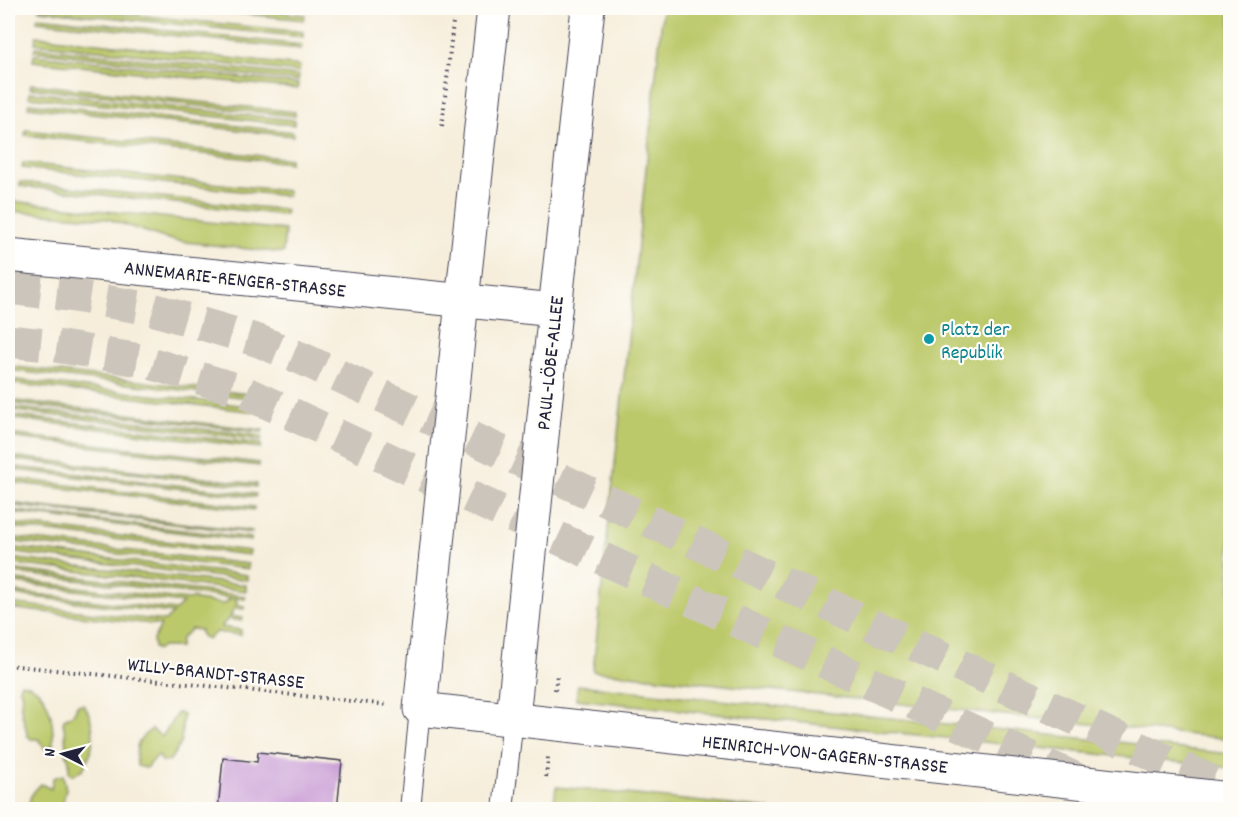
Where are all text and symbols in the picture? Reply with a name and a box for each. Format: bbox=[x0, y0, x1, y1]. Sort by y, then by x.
street label: ANNEMARIE-RENGER-STRASSE bbox=[122, 255, 347, 307]
street label: PAUL-LÖBE-ALLEE bbox=[531, 295, 573, 432]
place label: Platz der Republik bbox=[941, 317, 1010, 368]
marker: Platz der Republik bbox=[922, 332, 936, 346]
street label: WILLY-BRANDT-STRASSE bbox=[126, 652, 305, 698]
north arrow bbox=[33, 724, 93, 784]
street label: HEINRICH-VON-GAGERN-STRASSE bbox=[700, 729, 949, 783]
text: N bbox=[39, 747, 62, 758]

